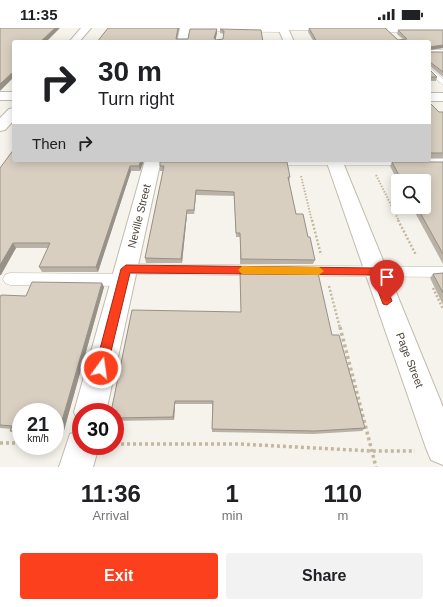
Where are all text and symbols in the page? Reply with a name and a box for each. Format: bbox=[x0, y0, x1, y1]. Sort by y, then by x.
text: 11:35 bbox=[20, 6, 58, 23]
icon: right bbox=[32, 56, 84, 108]
text: 30 m bbox=[98, 56, 162, 87]
text: Turn right bbox=[98, 89, 174, 109]
icon: right bbox=[74, 132, 96, 154]
text: Then bbox=[32, 135, 66, 152]
map controls bbox=[391, 174, 431, 214]
button: search bbox=[391, 174, 431, 214]
street label: Neville Street bbox=[125, 183, 153, 249]
pin bbox=[370, 260, 404, 301]
icon: arrive bbox=[376, 266, 398, 288]
street label: Page Street bbox=[394, 331, 426, 389]
position arrow bbox=[80, 347, 122, 389]
speed limit sign: 30 bbox=[72, 403, 124, 455]
text: 21 bbox=[27, 413, 49, 435]
text: km/h bbox=[27, 433, 49, 444]
text: 11:36 bbox=[81, 480, 141, 507]
text: 1 bbox=[225, 480, 239, 507]
text: 110 bbox=[323, 480, 362, 507]
text: Arrival bbox=[92, 508, 129, 523]
text: min bbox=[222, 508, 243, 523]
text: m bbox=[337, 508, 348, 523]
button: Exit bbox=[20, 553, 218, 599]
button: Share bbox=[226, 553, 423, 599]

